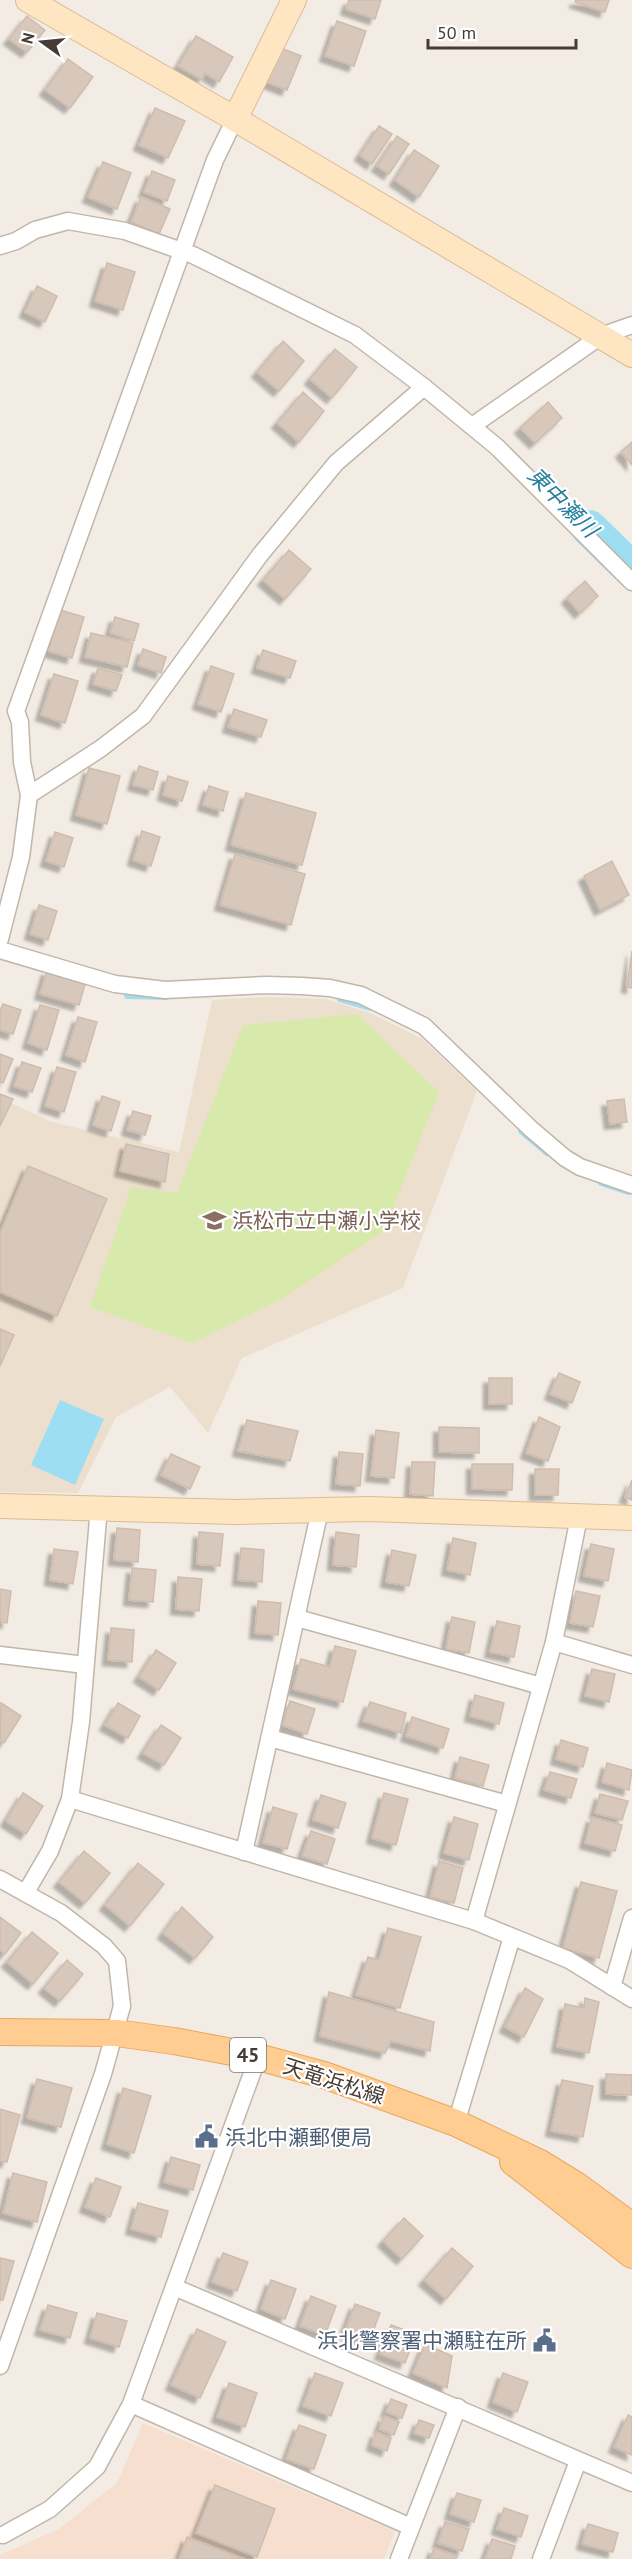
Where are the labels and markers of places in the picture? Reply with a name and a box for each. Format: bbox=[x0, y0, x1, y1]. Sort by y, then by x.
school or university icon: 浜松市立中瀬小学校 bbox=[201, 1207, 227, 1233]
place label: 浜松市立中瀬小学校 bbox=[232, 1207, 421, 1234]
public building icon: 浜北中瀬郵便局 bbox=[194, 2124, 220, 2150]
place label: 浜北中瀬郵便局 bbox=[225, 2124, 372, 2151]
place label: 浜北警察署中瀬駐在所 bbox=[317, 2327, 527, 2354]
public building icon: 浜北警察署中瀬駐在所 bbox=[532, 2327, 558, 2353]

